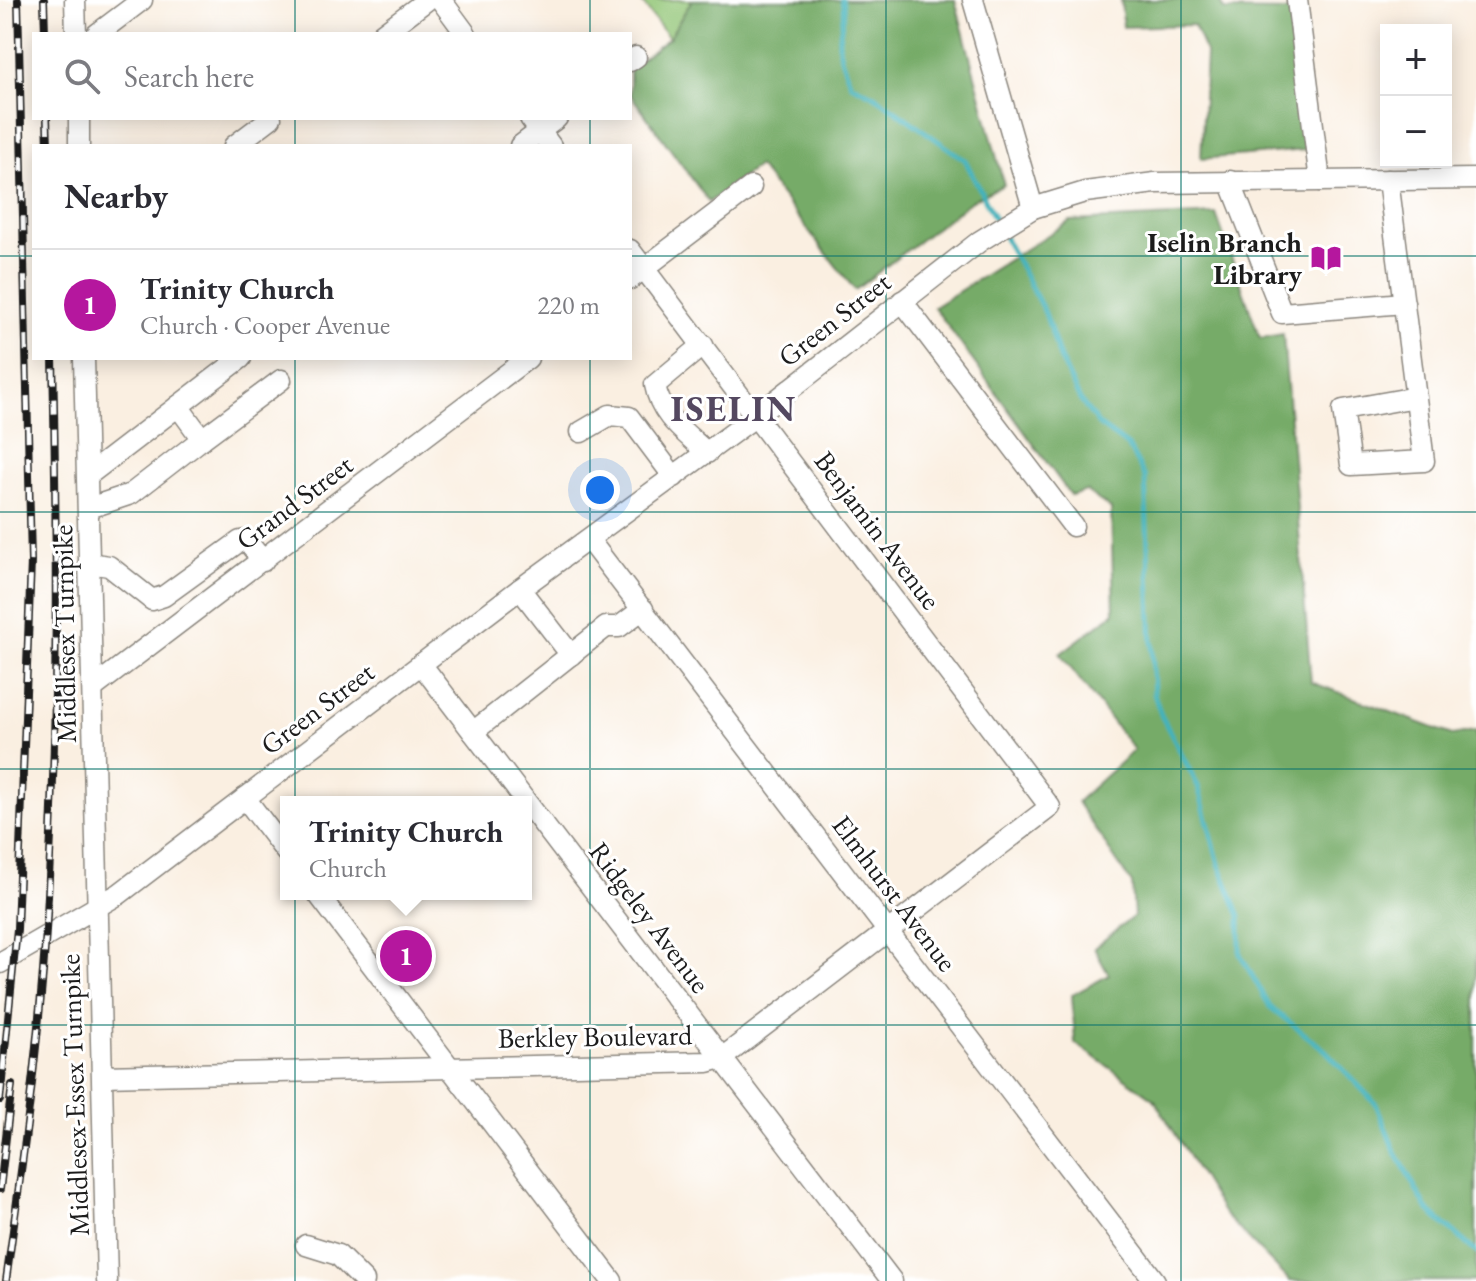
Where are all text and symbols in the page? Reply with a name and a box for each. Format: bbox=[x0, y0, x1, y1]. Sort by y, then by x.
map controls bbox=[1380, 24, 1452, 168]
button: + bbox=[1380, 24, 1452, 96]
search box bbox=[32, 32, 632, 120]
icon: search bbox=[60, 54, 104, 98]
text: Search here bbox=[124, 57, 254, 96]
button: − bbox=[1380, 96, 1452, 168]
text: Nearby bbox=[64, 174, 168, 218]
place label: Iselin Branch Library bbox=[1147, 224, 1303, 292]
library icon: Iselin Branch Library bbox=[1309, 241, 1343, 275]
street label: Green Street bbox=[770, 264, 898, 374]
text: Trinity Church bbox=[140, 269, 334, 308]
text: 1 bbox=[83, 288, 97, 322]
text: 220 m bbox=[537, 288, 600, 322]
text: Church · Cooper Avenue bbox=[140, 308, 390, 342]
district label: ISELIN bbox=[671, 385, 797, 432]
street label: Benjamin Avenue bbox=[807, 444, 949, 616]
street label: Grand Street bbox=[228, 446, 360, 558]
your location bbox=[580, 470, 620, 510]
street label: Middlesex Turnpike bbox=[44, 524, 84, 743]
street label: Green Street bbox=[253, 653, 381, 762]
popup bbox=[280, 796, 532, 900]
street label: Elmhurst Avenue bbox=[824, 808, 966, 978]
text: Trinity Church bbox=[309, 812, 503, 851]
street label: Ridgeley Avenue bbox=[581, 834, 719, 1000]
text: Church bbox=[309, 851, 387, 885]
pin: 1 bbox=[380, 926, 432, 986]
street label: Middlesex-Essex Turnpike bbox=[51, 953, 97, 1237]
street label: Berkley Boulevard bbox=[497, 1016, 693, 1056]

